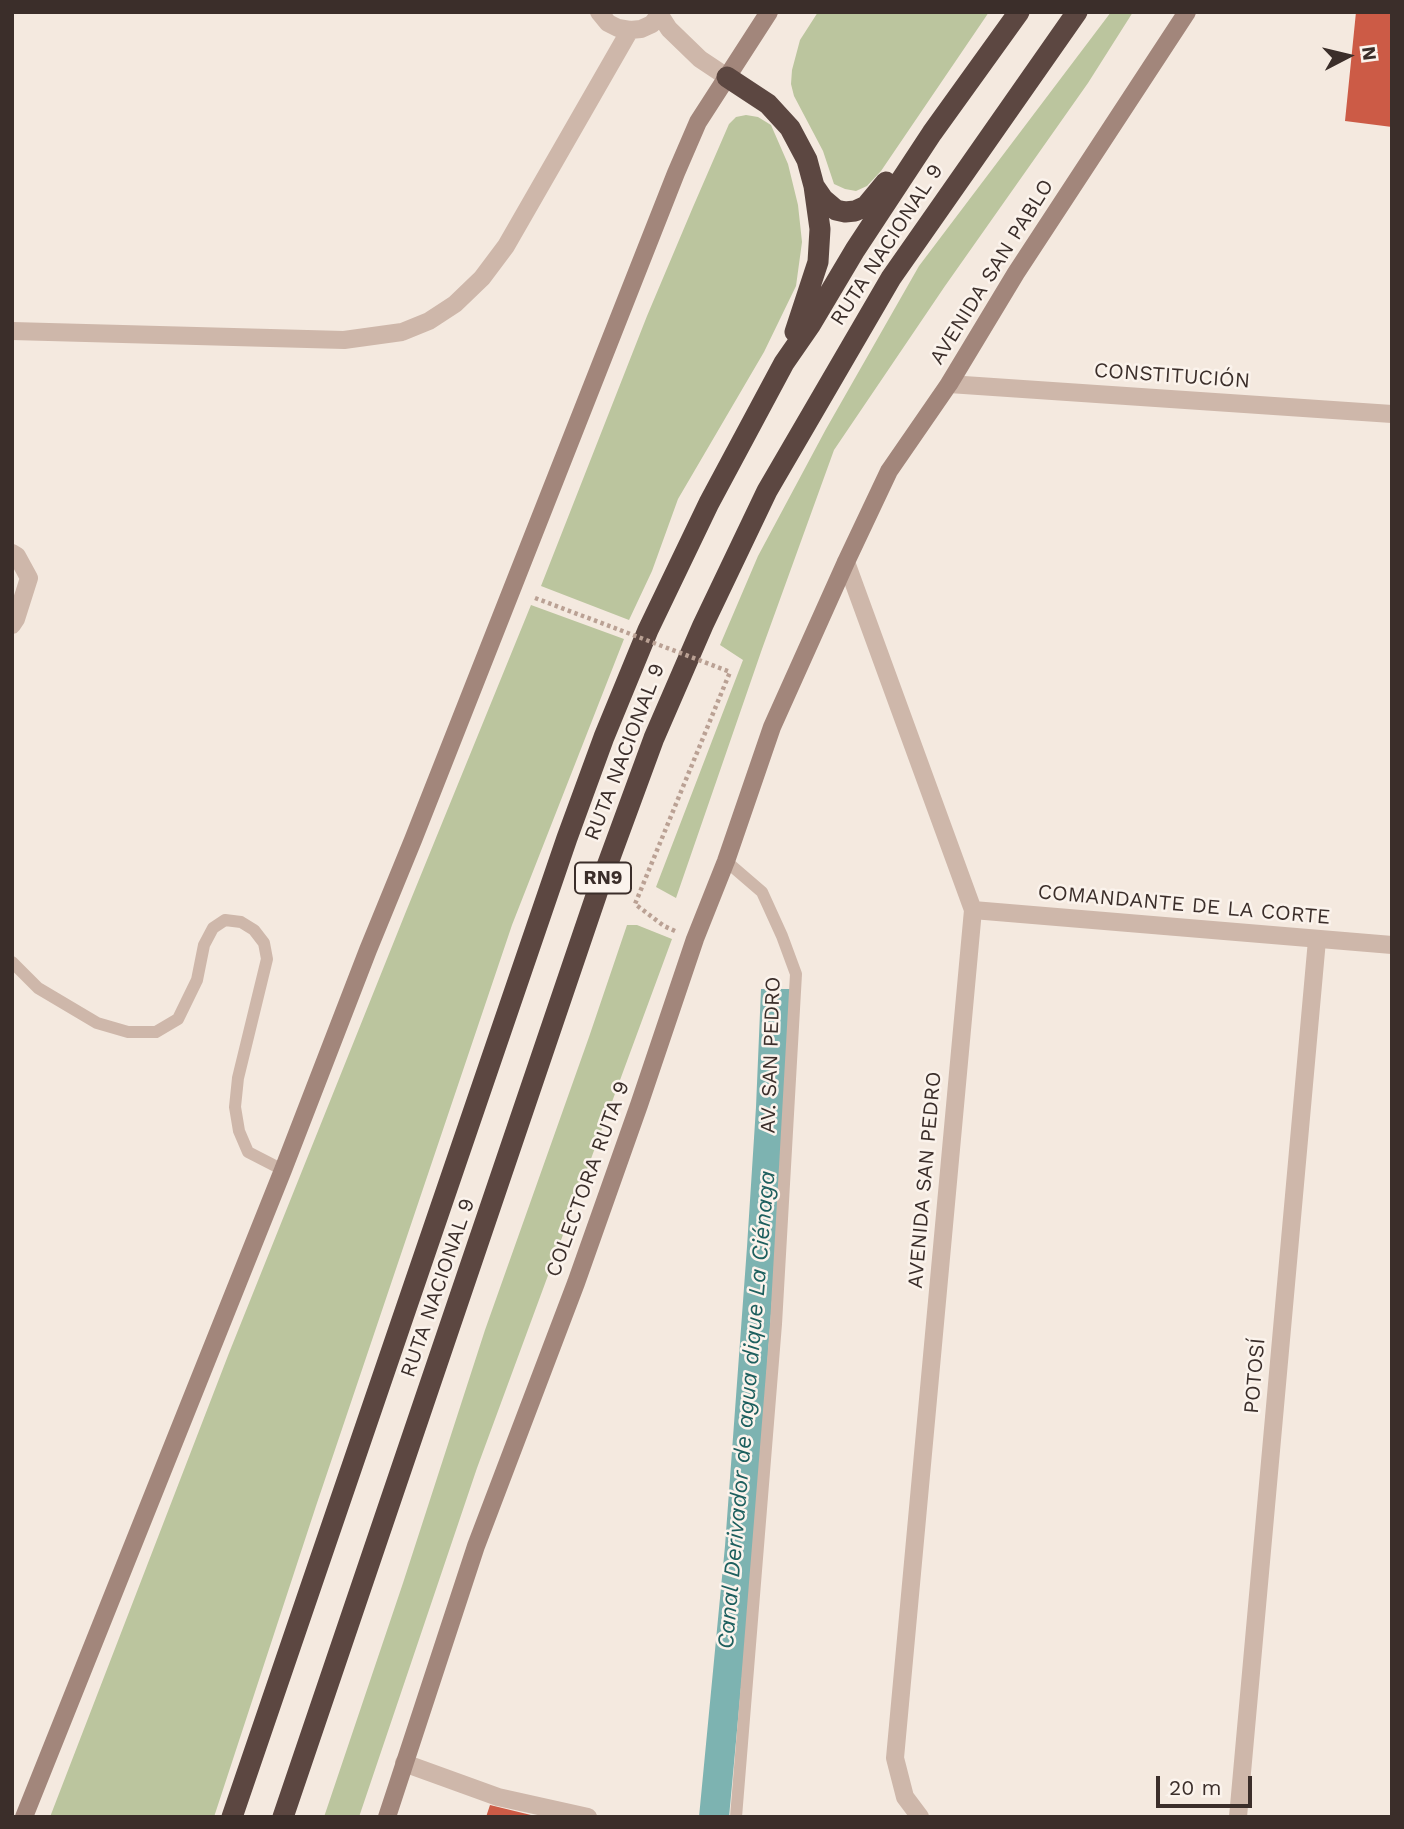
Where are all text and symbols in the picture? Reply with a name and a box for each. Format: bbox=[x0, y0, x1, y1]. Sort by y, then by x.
north arrow bbox=[1313, 21, 1383, 91]
text: N bbox=[1357, 45, 1382, 62]
street label: RUTA NACIONAL 9 bbox=[825, 159, 949, 331]
street label: AVENIDA SAN PABLO bbox=[925, 175, 1059, 369]
street label: CONSTITUCIÓN bbox=[1093, 358, 1251, 394]
street label: RUTA NACIONAL 9 bbox=[580, 660, 670, 844]
road number: RN9 bbox=[575, 862, 631, 894]
street label: COMANDANTE DE LA CORTE bbox=[1037, 880, 1331, 930]
street label: AV. SAN PEDRO bbox=[756, 976, 786, 1134]
street label: AVENIDA SAN PEDRO bbox=[903, 1071, 947, 1289]
street label: COLECTORA RUTA 9 bbox=[541, 1078, 635, 1280]
water label: Canal Derivador de agua dique La Ciénaga bbox=[712, 1170, 782, 1650]
street label: RUTA NACIONAL 9 bbox=[396, 1195, 480, 1381]
street label: POTOSÍ bbox=[1239, 1337, 1271, 1415]
scale bar bbox=[1159, 1762, 1255, 1806]
text: 20 m bbox=[1169, 1775, 1221, 1800]

